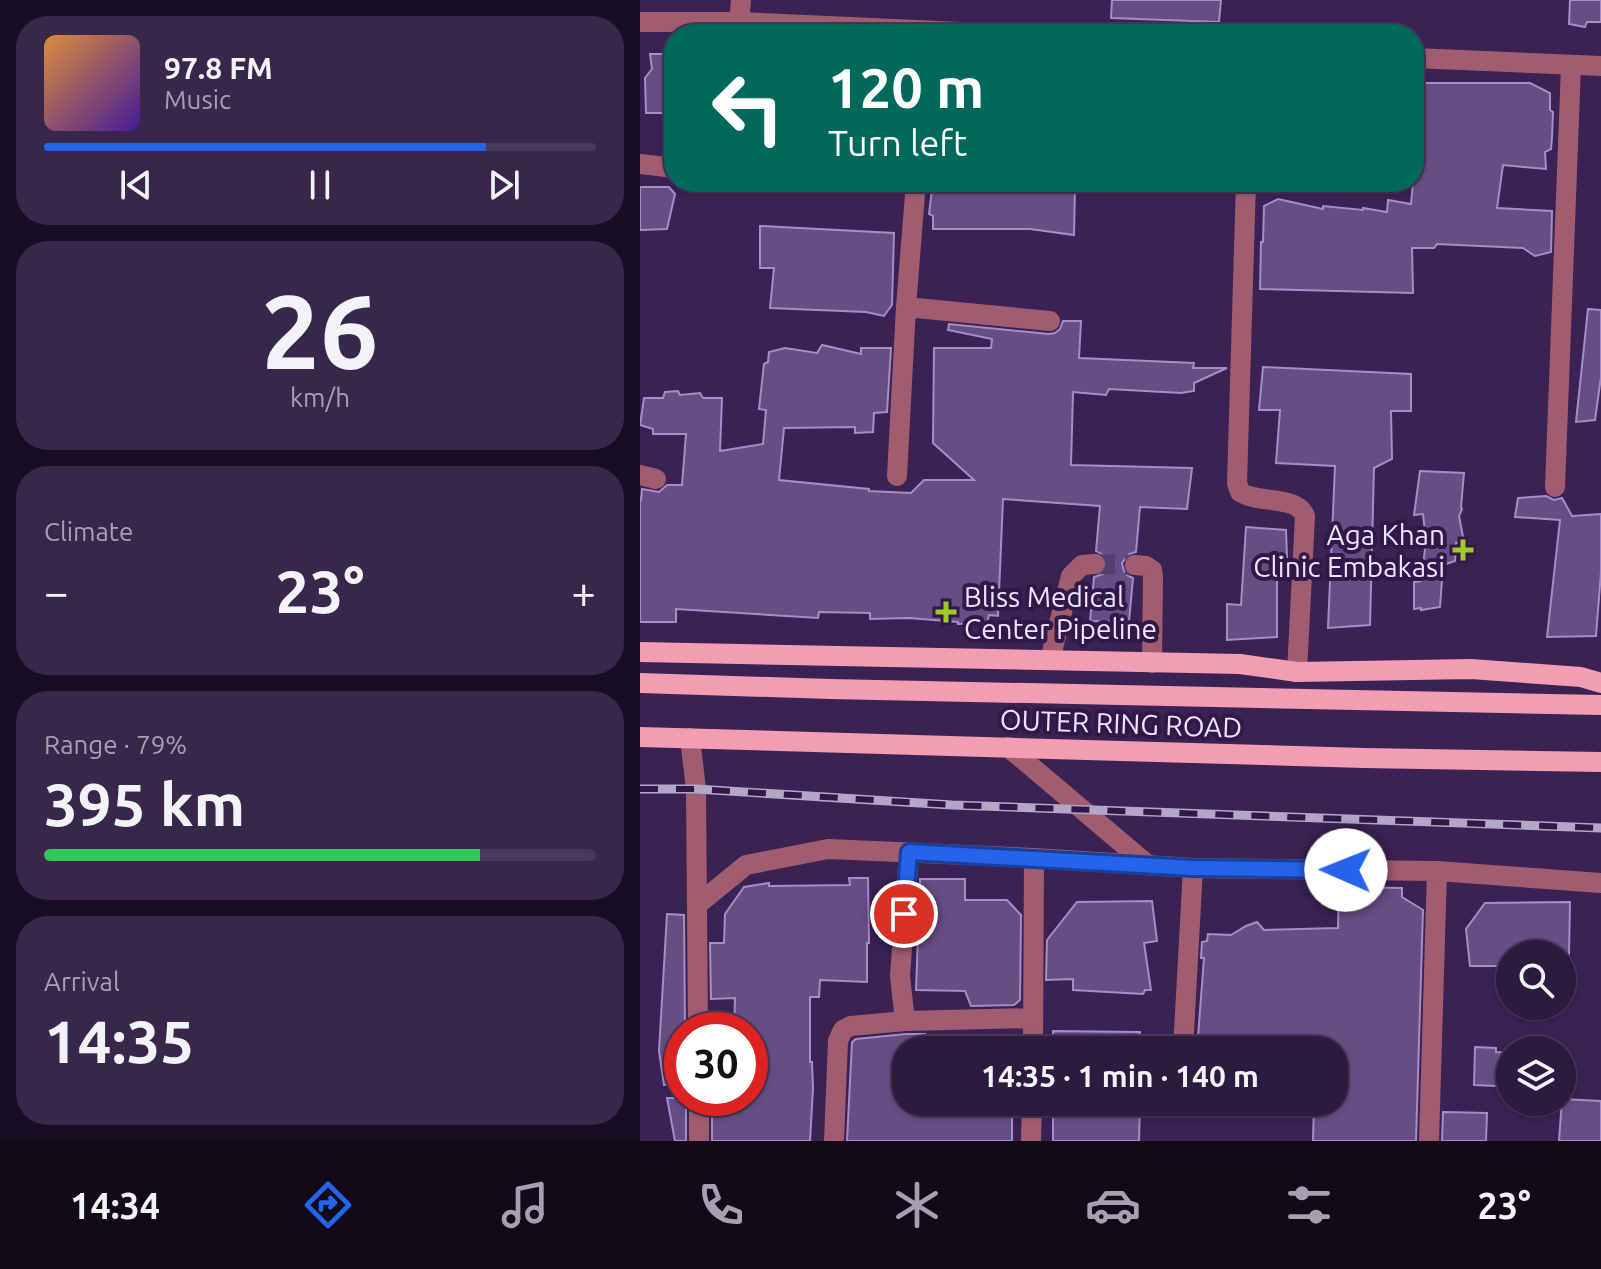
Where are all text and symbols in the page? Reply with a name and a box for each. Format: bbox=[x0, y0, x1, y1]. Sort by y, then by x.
text: 97.8 FM bbox=[164, 51, 273, 85]
icon: left bbox=[696, 56, 800, 160]
text: 120 m bbox=[828, 56, 984, 119]
text: Music bbox=[164, 85, 231, 114]
text: Turn left bbox=[828, 122, 967, 163]
icon: previous bbox=[114, 163, 158, 207]
icon: pause bbox=[298, 163, 342, 207]
icon: next bbox=[482, 163, 526, 207]
text: 26 bbox=[261, 272, 379, 389]
text: km/h bbox=[290, 383, 350, 412]
text: Climate bbox=[44, 517, 133, 546]
place label: Aga Khan Clinic Embakasi bbox=[1253, 519, 1445, 582]
marker: Aga Khan Clinic Embakasi bbox=[1452, 539, 1474, 561]
text: 23° bbox=[276, 557, 364, 624]
text: − bbox=[44, 567, 69, 616]
text: + bbox=[571, 567, 596, 616]
place label: Bliss Medical Center Pipeline bbox=[964, 581, 1157, 644]
marker: Bliss Medical Center Pipeline bbox=[935, 601, 957, 623]
street label: OUTER RING ROAD bbox=[999, 703, 1243, 743]
text: Range · 79% bbox=[44, 730, 187, 759]
text: 395 km bbox=[44, 770, 245, 837]
position arrow bbox=[1304, 828, 1388, 912]
pin bbox=[870, 880, 938, 948]
icon: arrive bbox=[882, 892, 926, 936]
map controls bbox=[1496, 940, 1576, 1116]
button: search bbox=[1496, 940, 1576, 1020]
text: Arrival bbox=[44, 967, 120, 996]
text: 14:35 bbox=[44, 1007, 194, 1074]
speed limit sign: 30 bbox=[664, 1012, 768, 1116]
button: layers bbox=[1496, 1036, 1576, 1116]
text: 14:35 · 1 min · 140 m bbox=[981, 1059, 1259, 1093]
icon: directions bbox=[300, 1177, 356, 1233]
icon: music bbox=[497, 1177, 553, 1233]
icon: phone bbox=[693, 1177, 749, 1233]
icon: climate bbox=[889, 1177, 945, 1233]
icon: car bbox=[1085, 1177, 1141, 1233]
icon: filters bbox=[1281, 1177, 1337, 1233]
text: 14:34 bbox=[70, 1185, 160, 1226]
text: 23° bbox=[1477, 1185, 1531, 1226]

